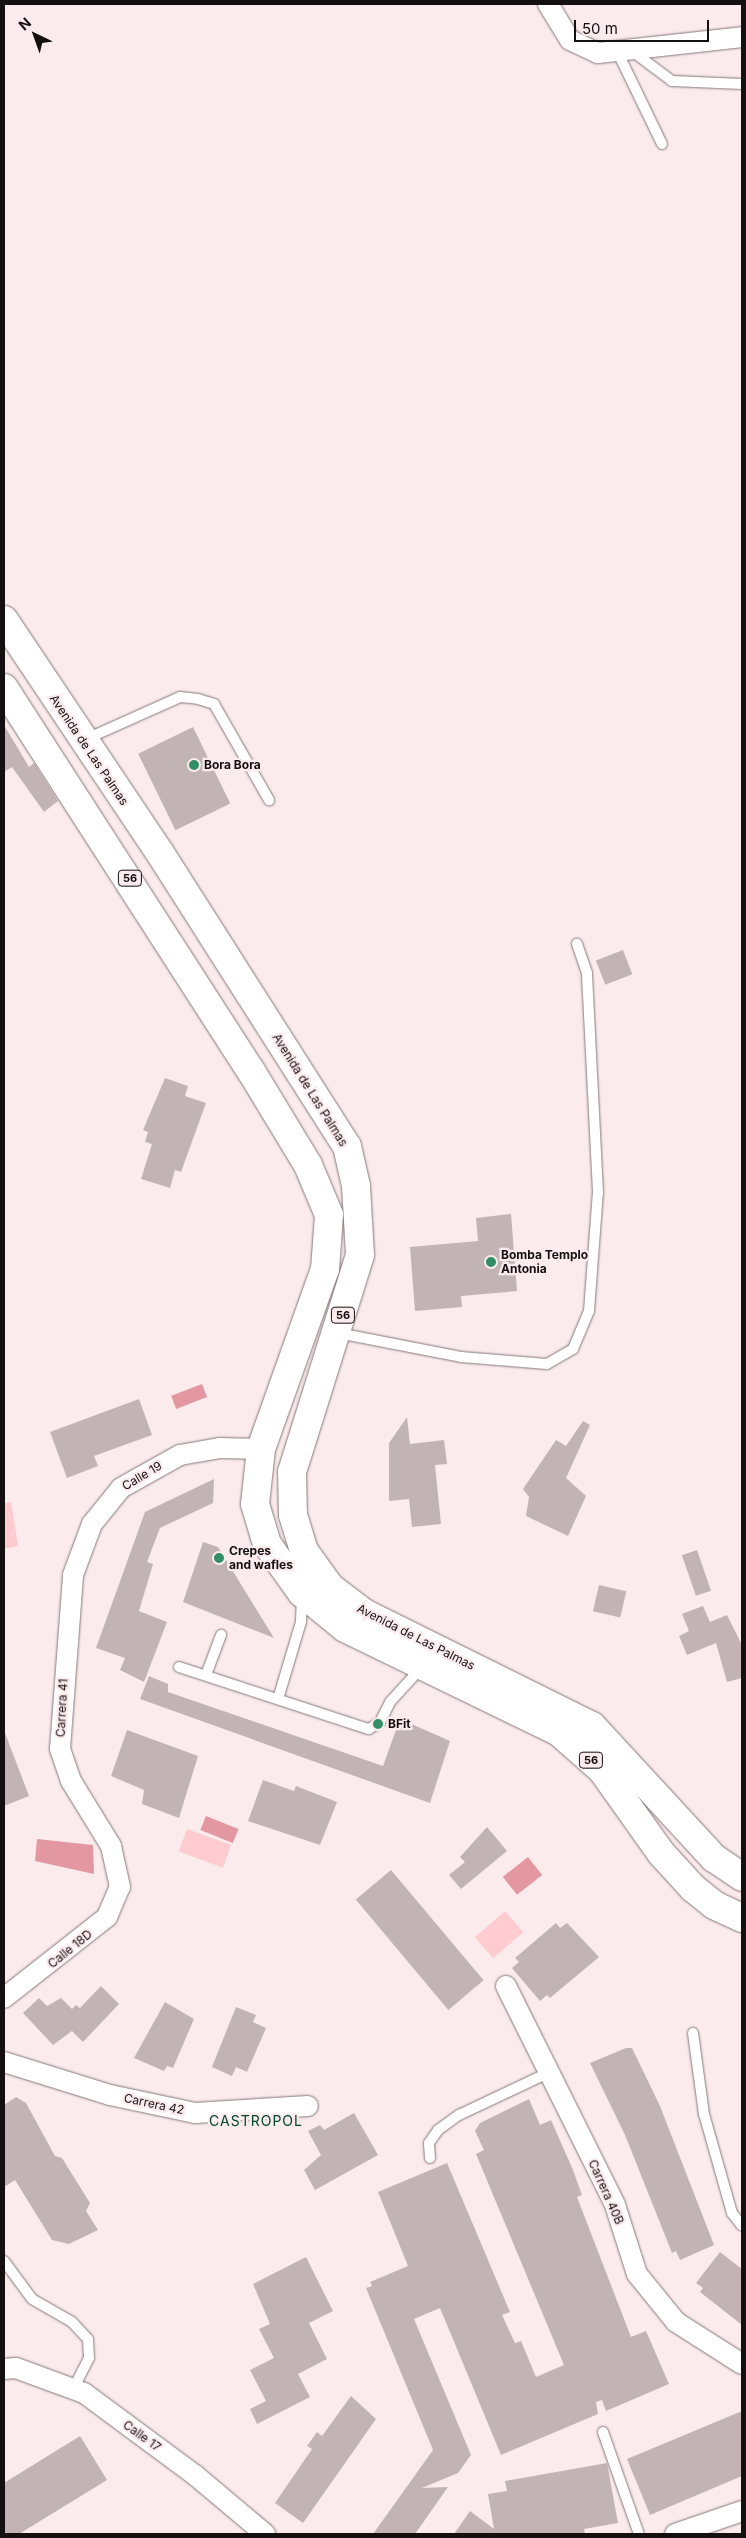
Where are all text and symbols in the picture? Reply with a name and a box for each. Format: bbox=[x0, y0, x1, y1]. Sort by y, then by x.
north arrow bbox=[10, 10, 60, 60]
scale bar bbox=[576, 10, 711, 42]
text: N bbox=[15, 14, 34, 33]
text: 50 m bbox=[582, 19, 618, 38]
street label: Avenida de Las Palmas bbox=[47, 692, 131, 808]
place label: Bora Bora bbox=[204, 758, 261, 772]
marker: Bora Bora bbox=[188, 759, 200, 771]
road number: 56 bbox=[118, 870, 142, 886]
street label: Avenida de Las Palmas bbox=[269, 1031, 351, 1149]
place label: Bomba Templo Antonia bbox=[501, 1248, 588, 1276]
marker: Bomba Templo Antonia bbox=[485, 1256, 497, 1268]
road number: 56 bbox=[330, 1306, 356, 1324]
street label: Calle 19 bbox=[119, 1458, 165, 1494]
place label: Crepes and wafles bbox=[229, 1544, 293, 1572]
marker: Crepes and wafles bbox=[213, 1552, 225, 1564]
street label: Avenida de Las Palmas bbox=[355, 1601, 477, 1673]
street label: Carrera 41 bbox=[53, 1678, 71, 1738]
place label: BFit bbox=[388, 1717, 411, 1731]
marker: BFit bbox=[372, 1718, 384, 1730]
road number: 56 bbox=[578, 1752, 604, 1768]
street label: Calle 18D bbox=[45, 1927, 95, 1971]
street label: Carrera 42 bbox=[123, 2091, 185, 2117]
district label: CASTROPOL bbox=[208, 2113, 304, 2129]
street label: Carrera 40B bbox=[585, 2157, 627, 2227]
street label: Calle 17 bbox=[120, 2417, 164, 2455]

